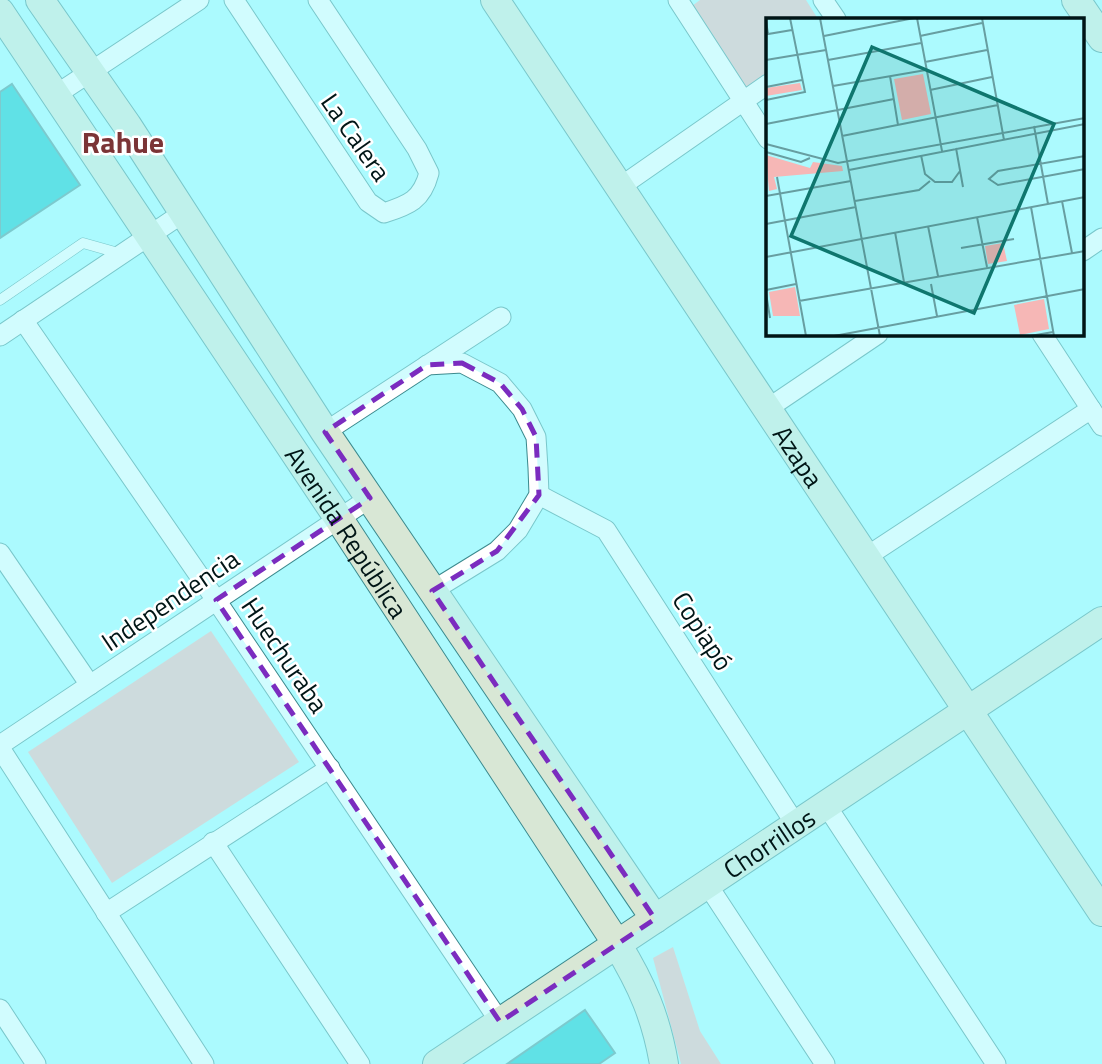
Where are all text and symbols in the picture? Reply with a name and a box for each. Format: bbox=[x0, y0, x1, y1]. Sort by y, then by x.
inset map bbox=[766, 18, 1084, 336]
street label: La Calera bbox=[311, 85, 401, 189]
district label: Rahue bbox=[82, 119, 164, 165]
street label: Azapa bbox=[764, 417, 833, 495]
street label: Avenida República bbox=[276, 438, 418, 626]
street label: Independencia bbox=[93, 539, 247, 661]
street label: Copiapó bbox=[663, 584, 743, 678]
street label: Huechuraba bbox=[232, 589, 338, 721]
street label: Chorrillos bbox=[715, 798, 823, 888]

